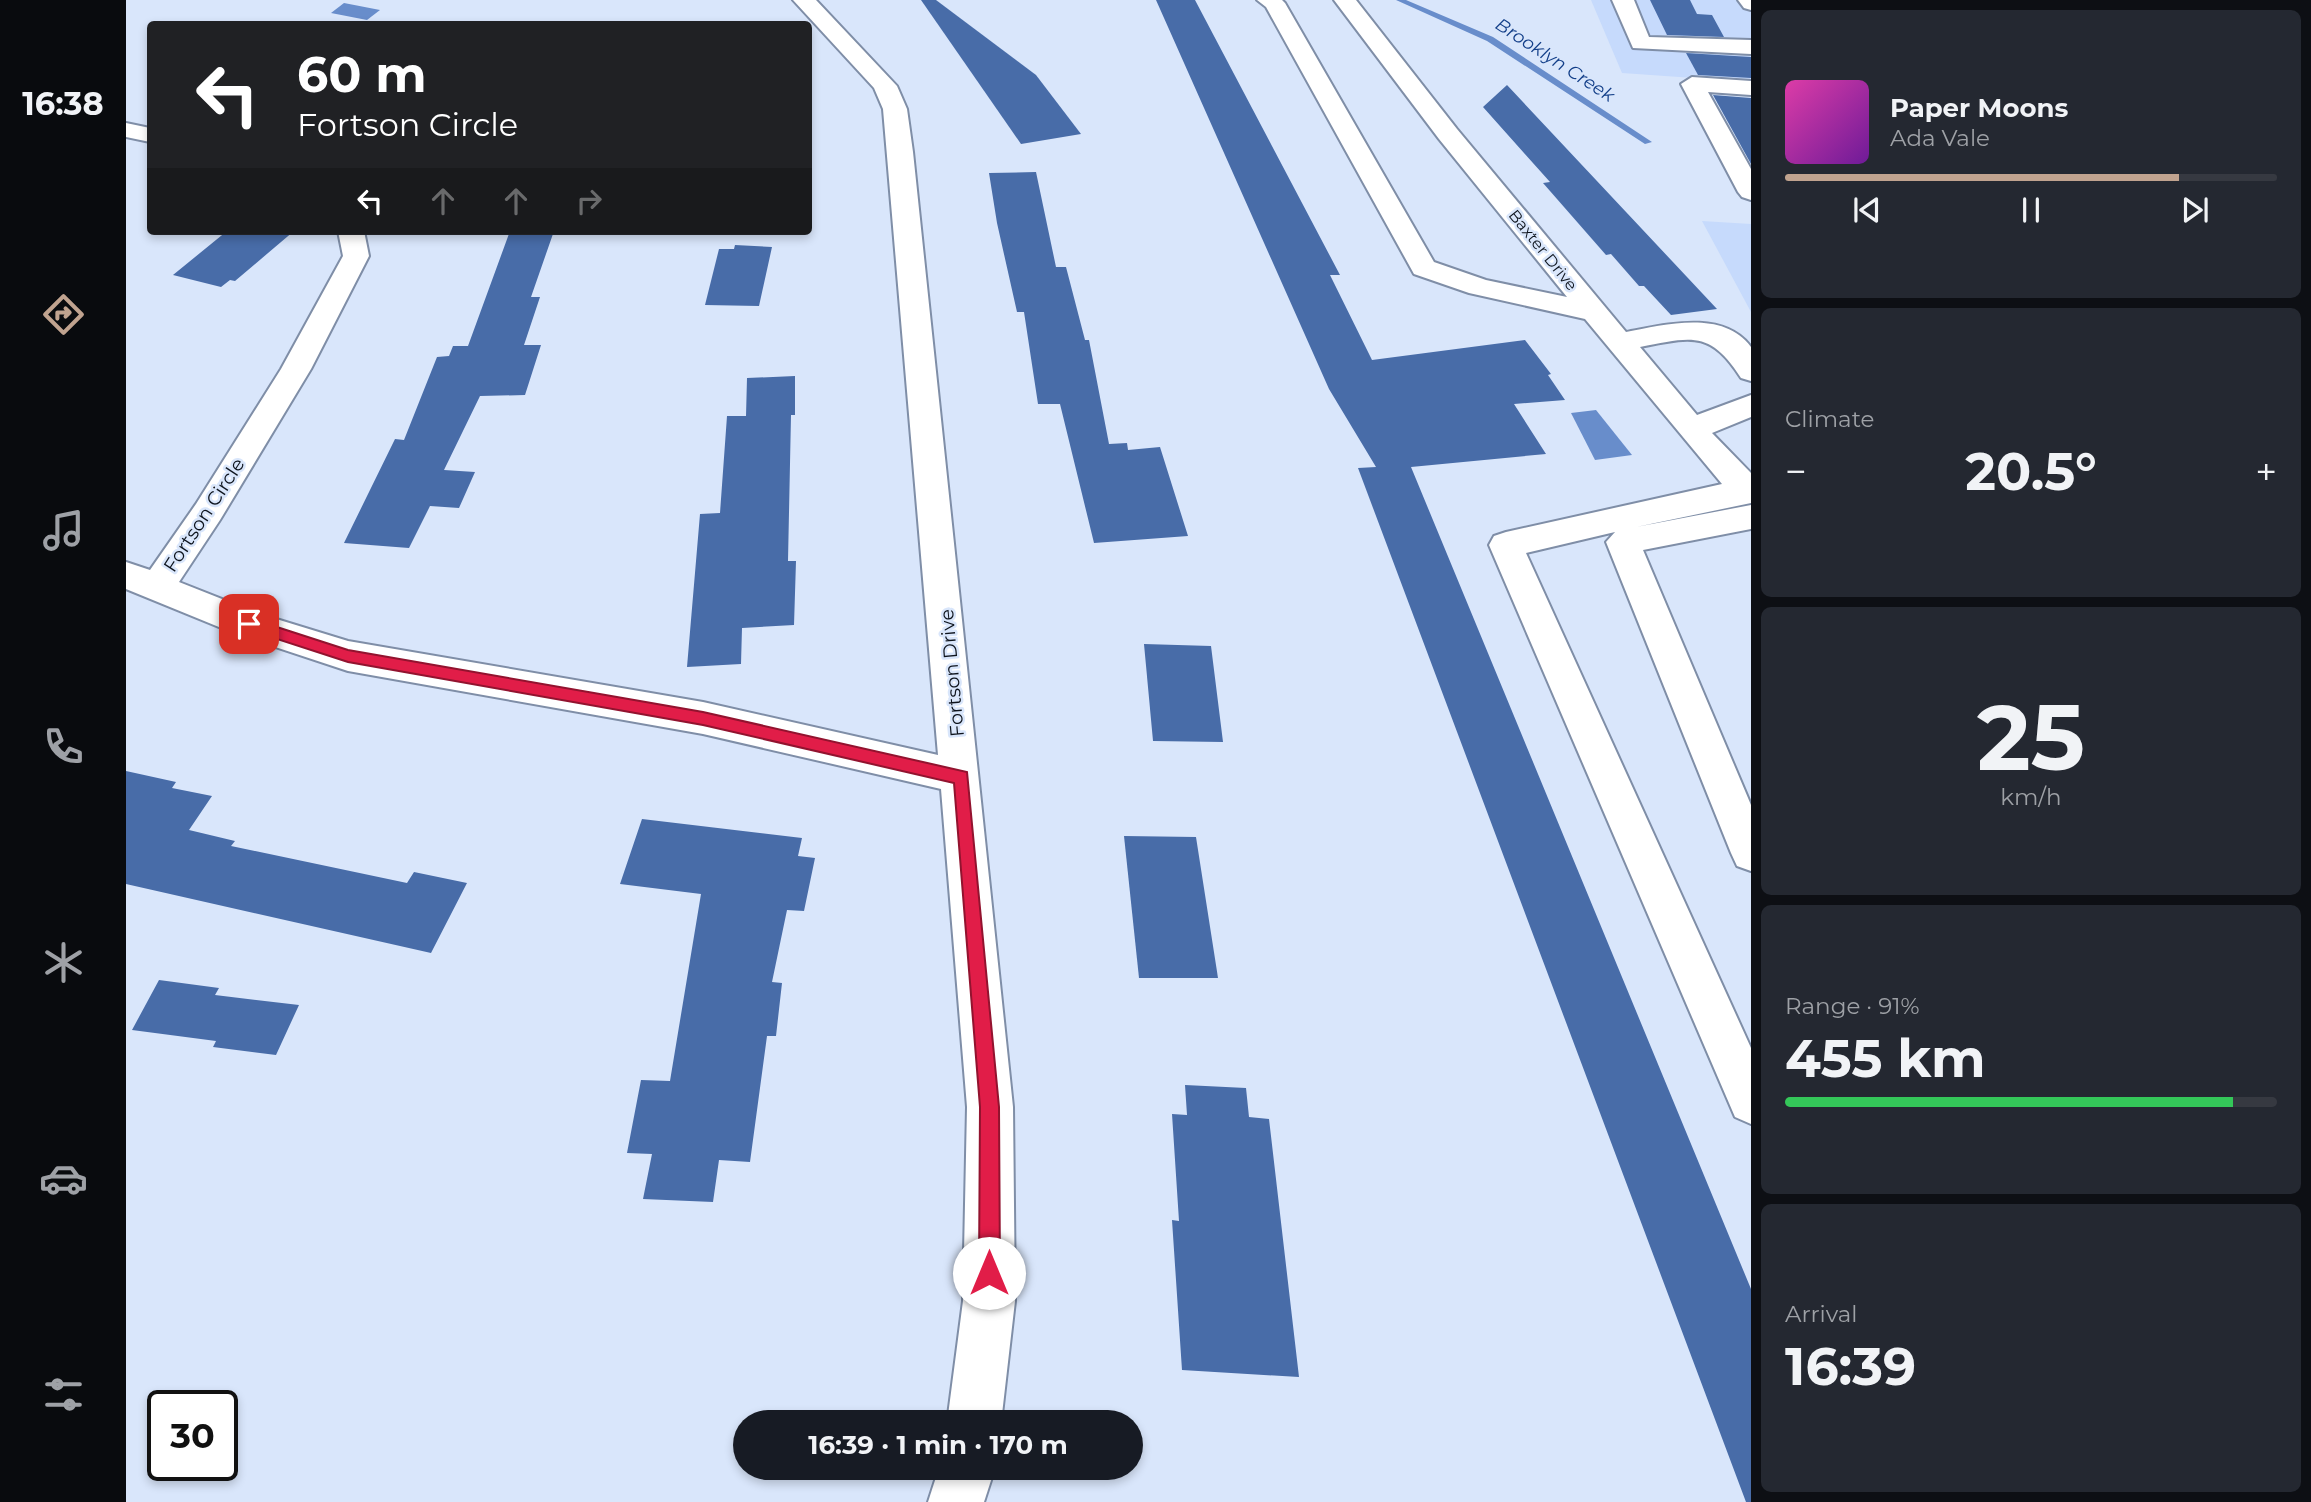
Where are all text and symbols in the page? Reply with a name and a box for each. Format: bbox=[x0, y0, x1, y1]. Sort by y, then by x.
water label: Brooklyn Creek bbox=[1491, 13, 1620, 107]
text: 60 m bbox=[297, 45, 427, 104]
icon: left bbox=[182, 49, 273, 140]
text: 16:38 bbox=[22, 84, 104, 123]
text: Paper Moons bbox=[1890, 92, 2068, 124]
text: Fortson Circle bbox=[297, 105, 518, 144]
text: Ada Vale bbox=[1890, 124, 1990, 152]
icon: left bbox=[351, 182, 389, 220]
icon: ahead bbox=[424, 182, 462, 220]
icon: ahead bbox=[497, 182, 535, 220]
icon: right bbox=[570, 182, 608, 220]
icon: previous bbox=[1848, 191, 1886, 229]
icon: pause bbox=[2012, 191, 2050, 229]
icon: next bbox=[2176, 191, 2214, 229]
street label: Baxter Drive bbox=[1505, 206, 1581, 294]
icon: directions bbox=[39, 290, 88, 339]
text: Climate bbox=[1785, 405, 1874, 433]
text: 20.5° bbox=[1965, 440, 2097, 503]
text: − bbox=[1785, 448, 1807, 495]
text: + bbox=[2255, 448, 2277, 495]
street label: Fortson Circle bbox=[159, 454, 249, 576]
icon: music bbox=[39, 506, 88, 555]
pin bbox=[219, 594, 279, 654]
icon: arrive bbox=[230, 605, 268, 643]
street label: Fortson Drive bbox=[935, 608, 969, 738]
text: 25 bbox=[1977, 682, 2085, 793]
icon: phone bbox=[39, 722, 88, 771]
text: km/h bbox=[2000, 783, 2062, 811]
icon: climate bbox=[39, 938, 88, 987]
text: Range · 91% bbox=[1785, 992, 1920, 1020]
text: 455 km bbox=[1785, 1027, 1986, 1090]
icon: car bbox=[39, 1154, 88, 1203]
position arrow bbox=[952, 1236, 1026, 1310]
text: Arrival bbox=[1785, 1300, 1858, 1328]
text: 16:39 bbox=[1785, 1335, 1916, 1398]
icon: filters bbox=[39, 1370, 88, 1419]
speed limit sign: 30 bbox=[147, 1390, 238, 1481]
text: 16:39 · 1 min · 170 m bbox=[808, 1429, 1068, 1461]

